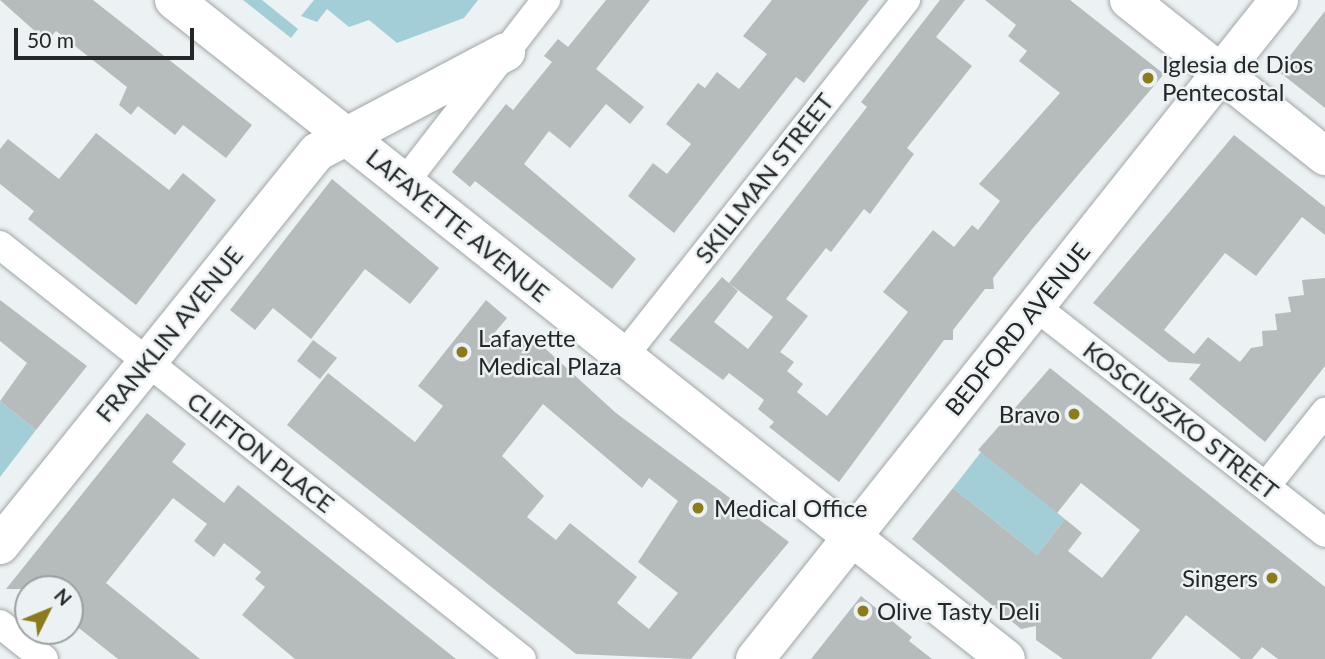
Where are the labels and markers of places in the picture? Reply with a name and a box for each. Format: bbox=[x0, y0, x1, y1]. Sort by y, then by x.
place label: Iglesia de Dios Pentecostal bbox=[1162, 50, 1313, 106]
marker: Iglesia de Dios Pentecostal bbox=[1140, 70, 1156, 86]
place label: Lafayette Medical Plaza bbox=[478, 324, 622, 380]
marker: Lafayette Medical Plaza bbox=[452, 342, 472, 362]
place label: Bravo bbox=[999, 400, 1060, 428]
marker: Bravo bbox=[1066, 406, 1082, 422]
place label: Medical Office bbox=[714, 494, 867, 522]
marker: Medical Office bbox=[688, 498, 708, 518]
place label: Singers bbox=[1182, 564, 1258, 592]
marker: Singers bbox=[1264, 570, 1280, 586]
place label: Olive Tasty Deli bbox=[877, 597, 1041, 625]
marker: Olive Tasty Deli bbox=[855, 603, 871, 619]

